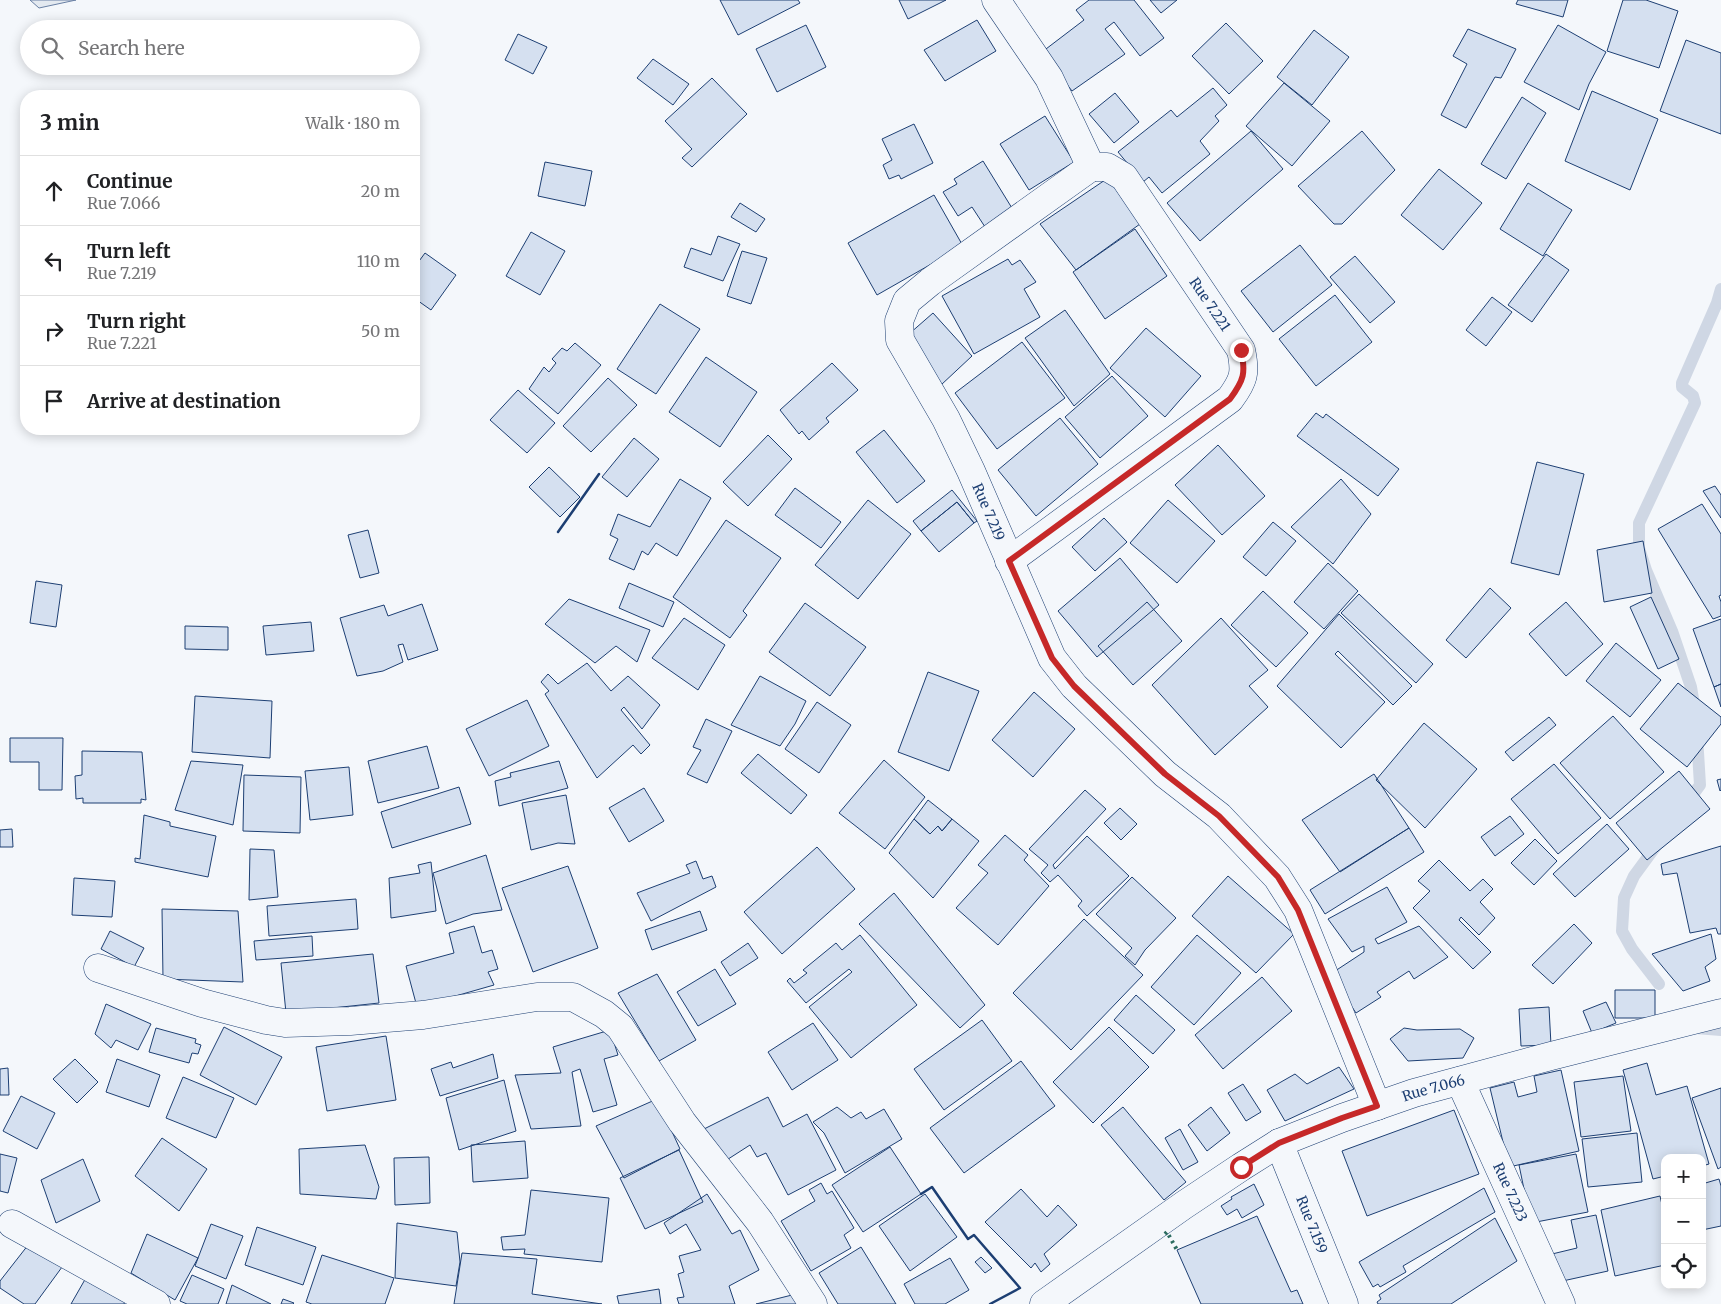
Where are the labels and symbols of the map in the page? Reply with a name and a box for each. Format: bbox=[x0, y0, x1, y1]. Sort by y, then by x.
street label: Rue 7.221 bbox=[1185, 274, 1235, 335]
route end bbox=[1230, 339, 1253, 362]
street label: Rue 7.219 bbox=[968, 480, 1009, 543]
street label: Rue 7.066 bbox=[1400, 1071, 1467, 1105]
route start bbox=[1230, 1156, 1253, 1179]
street label: Rue 7.223 bbox=[1489, 1160, 1531, 1224]
street label: Rue 7.159 bbox=[1292, 1193, 1332, 1256]

